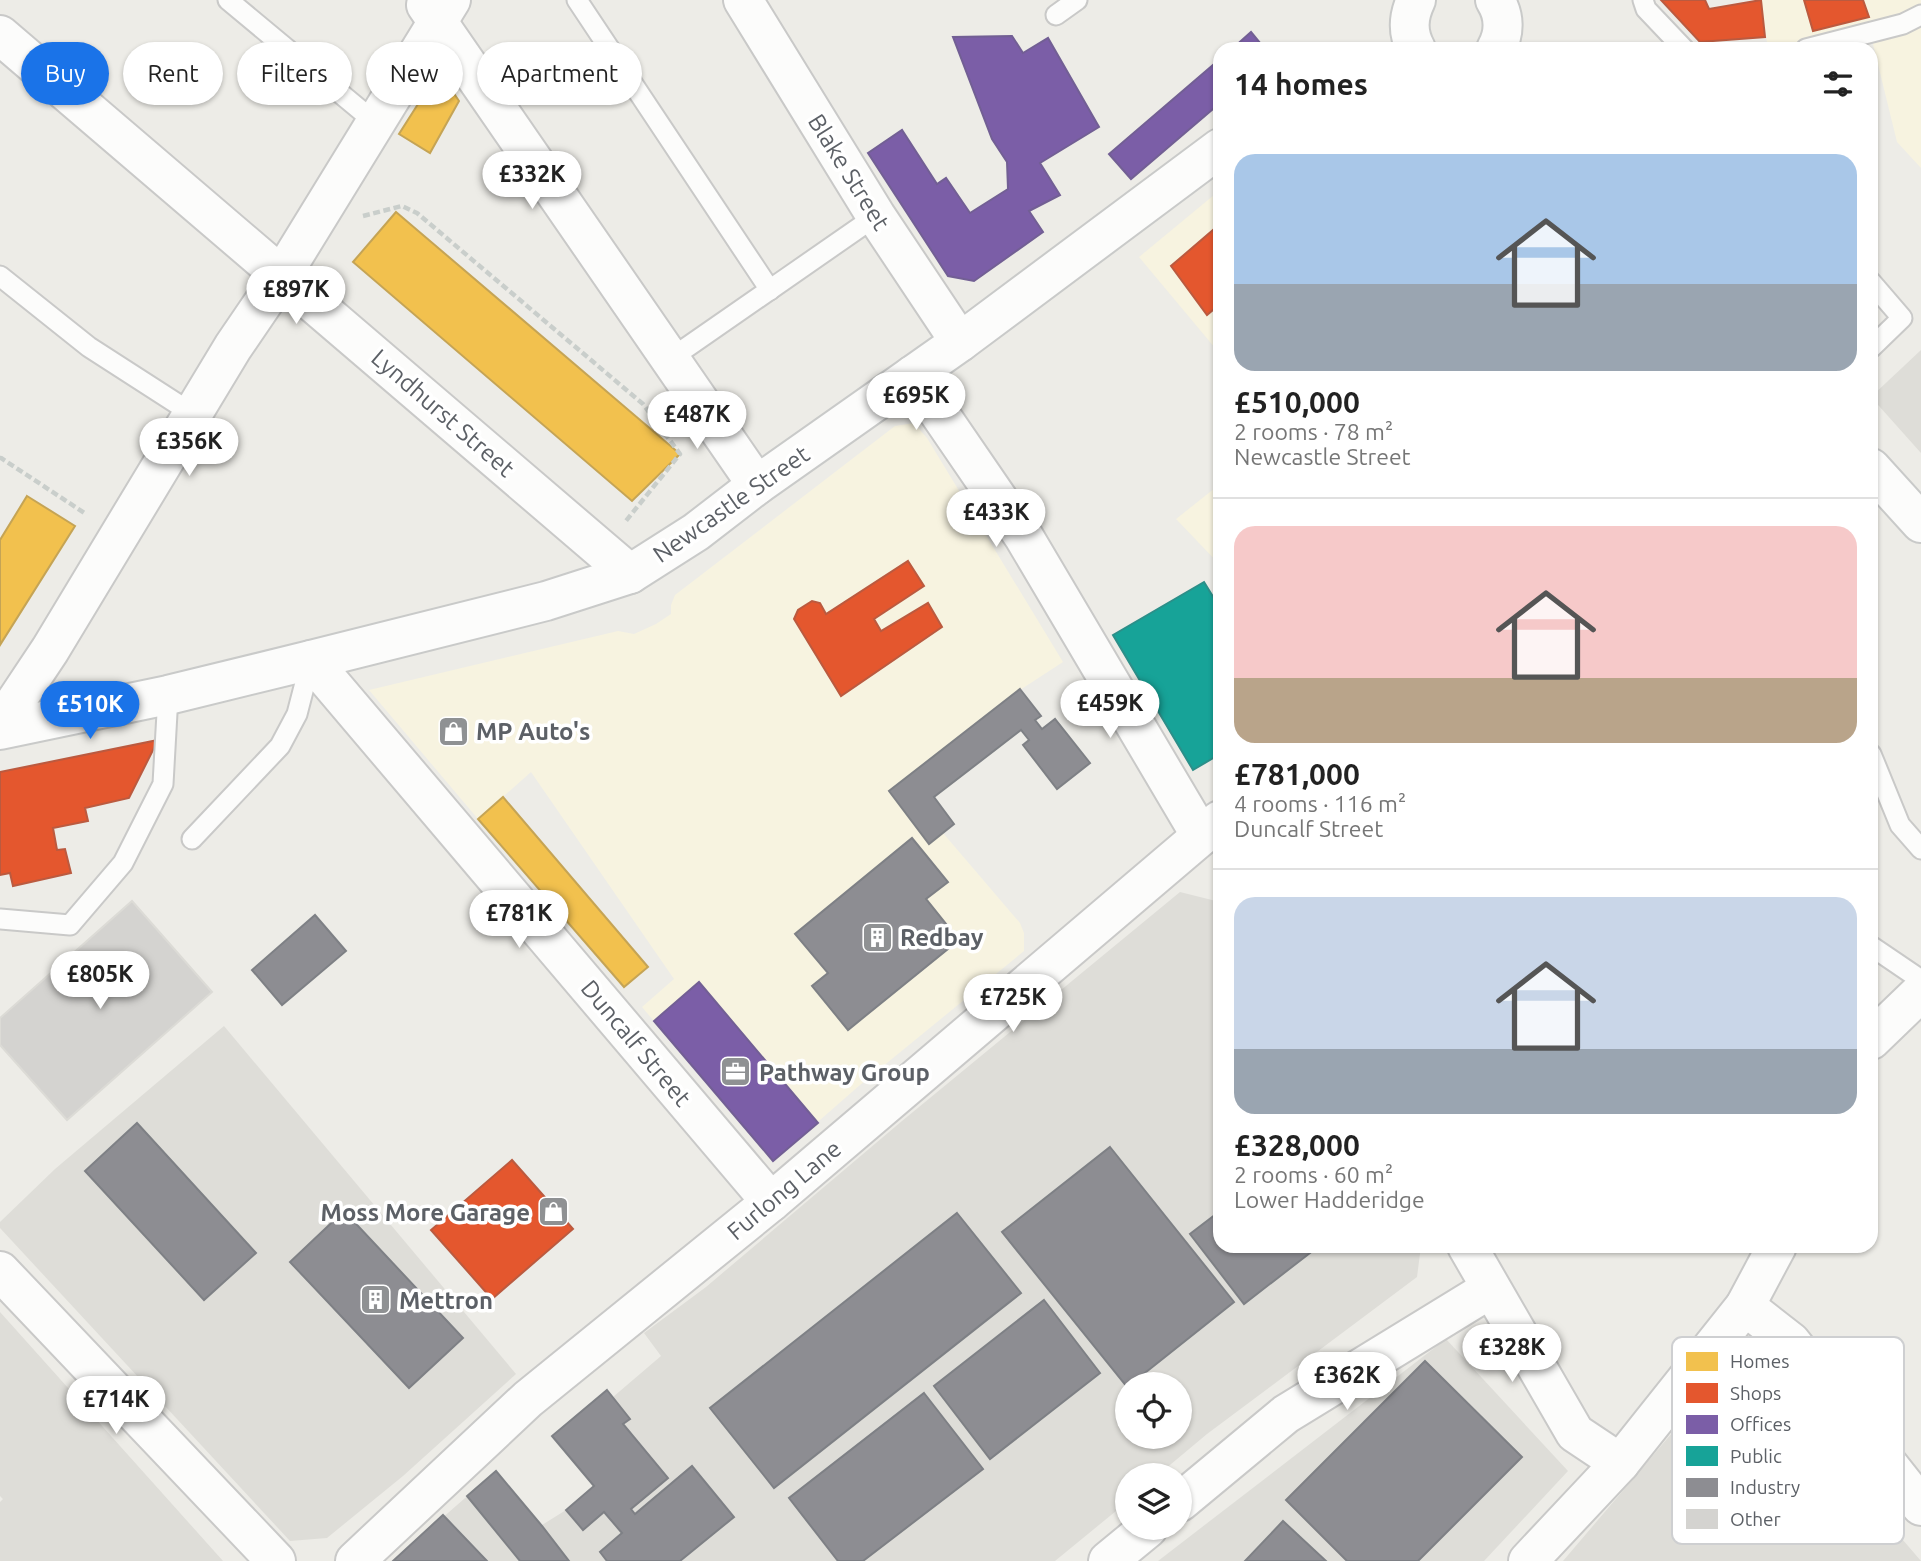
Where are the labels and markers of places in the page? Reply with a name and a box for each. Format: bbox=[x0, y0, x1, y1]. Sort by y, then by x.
pin: £332K bbox=[483, 152, 581, 211]
pin: £897K bbox=[247, 266, 345, 326]
pin: £695K bbox=[867, 372, 965, 432]
pin: £487K bbox=[648, 392, 746, 451]
pin: £356K bbox=[140, 419, 238, 478]
pin: £433K bbox=[947, 490, 1045, 549]
pin: £459K bbox=[1061, 680, 1159, 740]
pin: £510K bbox=[41, 682, 139, 741]
shop icon: MP Auto's bbox=[436, 714, 470, 748]
place label: MP Auto's bbox=[476, 718, 590, 745]
pin: £781K bbox=[470, 890, 568, 950]
building icon: Redbay bbox=[860, 920, 894, 954]
place label: Redbay bbox=[900, 924, 984, 951]
pin: £805K bbox=[51, 951, 149, 1011]
pin: £725K bbox=[964, 974, 1062, 1034]
office icon: Pathway Group bbox=[719, 1055, 753, 1089]
place label: Pathway Group bbox=[759, 1059, 930, 1086]
shop icon: Moss More Garage bbox=[536, 1195, 570, 1229]
place label: Moss More Garage bbox=[321, 1199, 530, 1226]
building icon: Mettron bbox=[359, 1283, 393, 1317]
place label: Mettron bbox=[399, 1287, 493, 1314]
pin: £328K bbox=[1463, 1324, 1561, 1384]
pin: £362K bbox=[1298, 1352, 1396, 1412]
pin: £714K bbox=[67, 1376, 165, 1436]

